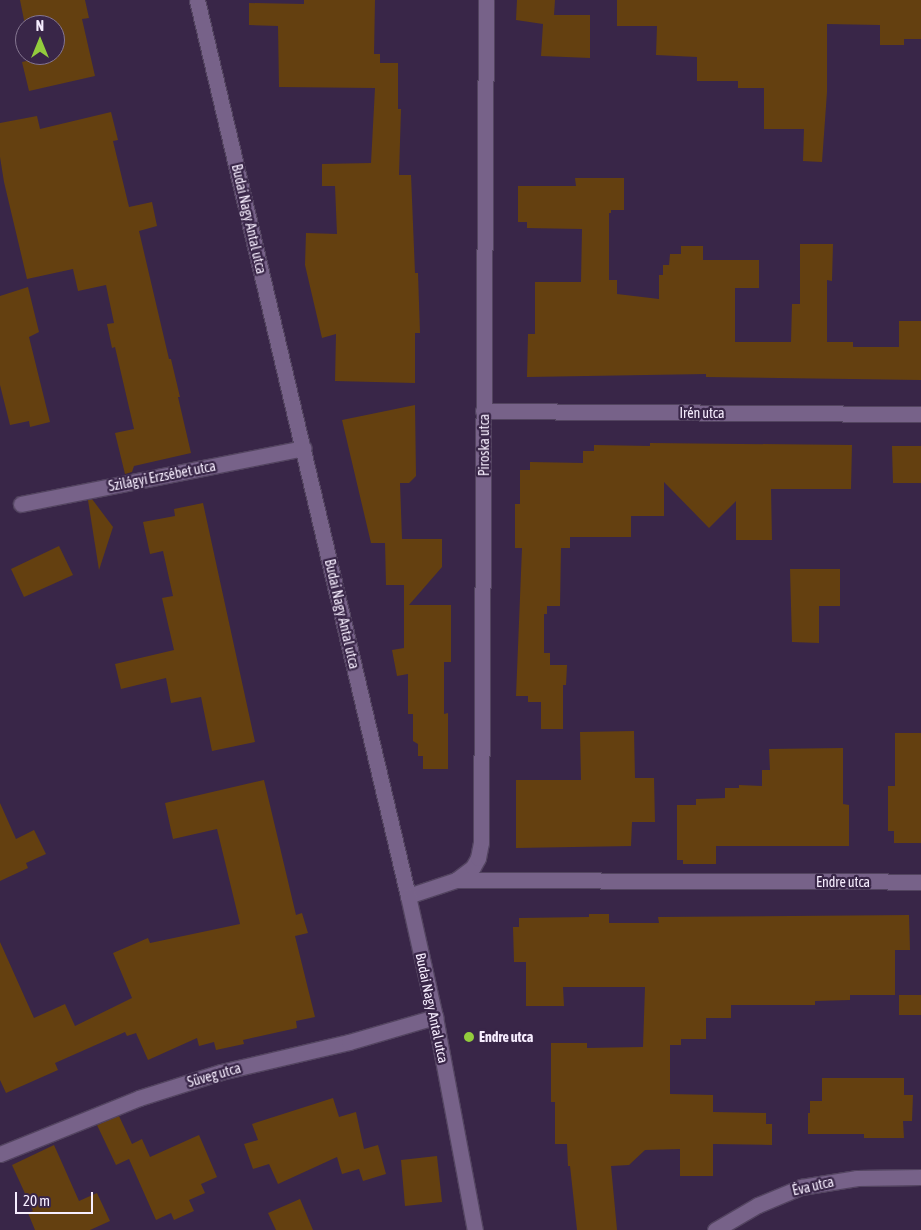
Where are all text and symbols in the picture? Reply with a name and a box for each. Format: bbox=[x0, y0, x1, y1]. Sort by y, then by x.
north arrow bbox=[15, 15, 65, 65]
text: N bbox=[36, 18, 44, 34]
street label: Budai Nagy Antal utca bbox=[228, 162, 270, 276]
street label: Irén utca bbox=[679, 405, 725, 421]
street label: Piroska utca bbox=[476, 414, 492, 476]
street label: Szilágyi Erzsébet utca bbox=[107, 457, 217, 495]
street label: Budai Nagy Antal utca bbox=[321, 557, 363, 671]
street label: Endre utca bbox=[816, 874, 870, 890]
street label: Budai Nagy Antal utca bbox=[412, 951, 452, 1065]
place label: Endre utca bbox=[479, 1029, 533, 1045]
marker: Endre utca bbox=[463, 1031, 475, 1043]
street label: Süveg utca bbox=[185, 1059, 243, 1091]
street label: Éva utca bbox=[790, 1173, 836, 1199]
scale bar bbox=[18, 1182, 95, 1214]
text: 20 m bbox=[23, 1192, 50, 1209]

